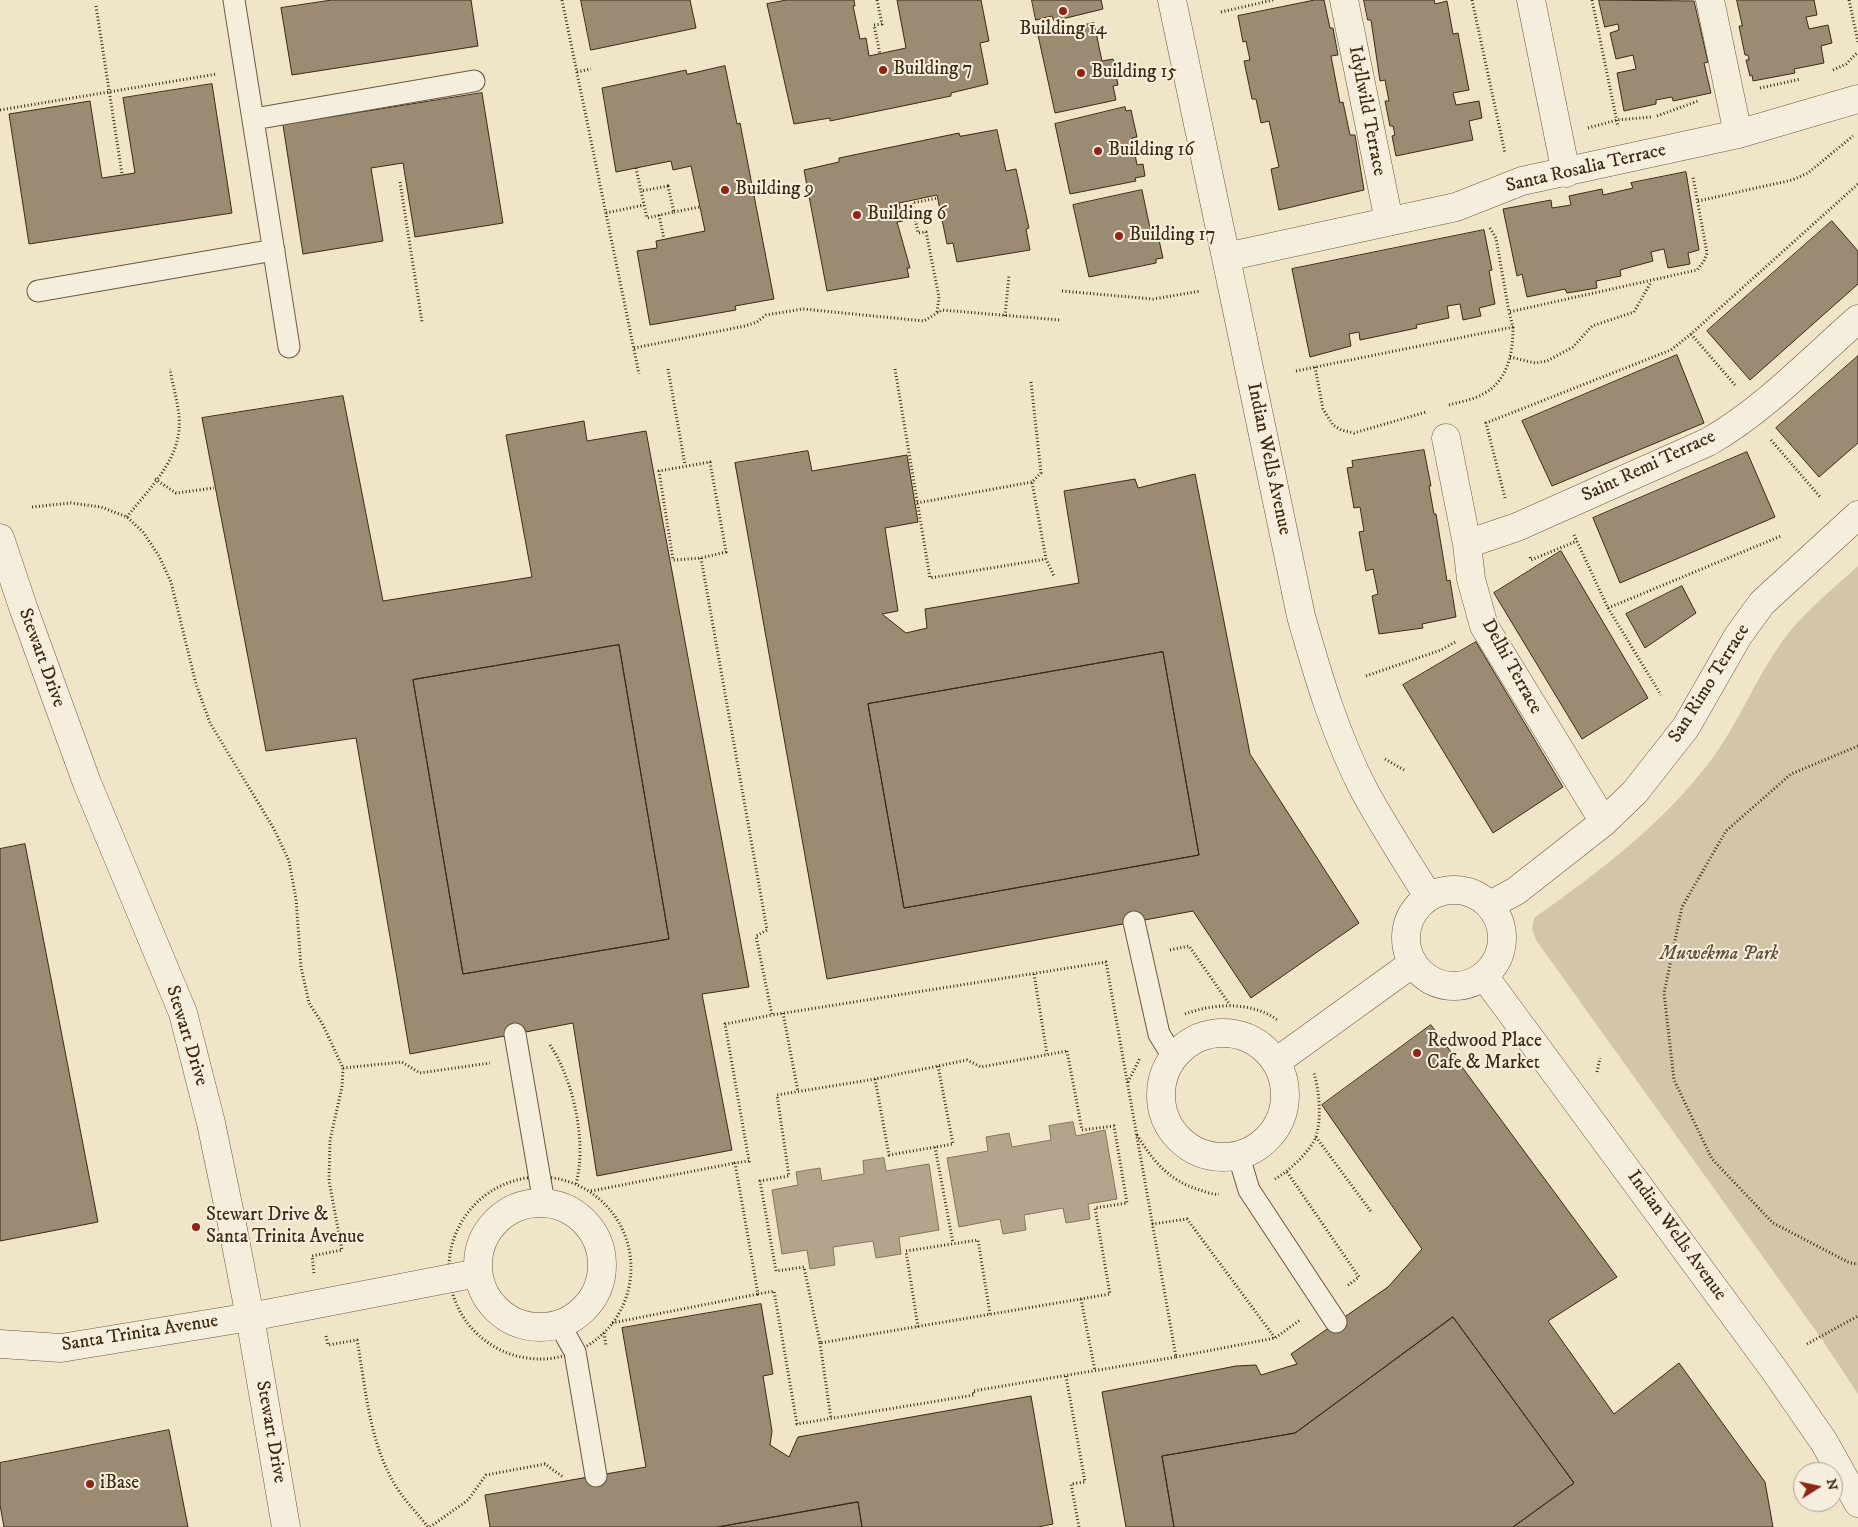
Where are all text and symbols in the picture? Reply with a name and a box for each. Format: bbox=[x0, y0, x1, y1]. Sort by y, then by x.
marker: Building 14 bbox=[1057, 5, 1069, 17]
place label: Building 14 bbox=[1019, 19, 1107, 41]
street label: Idyllwild Terrace bbox=[1342, 44, 1390, 178]
place label: Building 7 bbox=[893, 59, 972, 81]
place label: Building 15 bbox=[1091, 62, 1177, 84]
marker: Building 7 bbox=[877, 64, 889, 76]
marker: Building 15 bbox=[1075, 67, 1087, 79]
street label: Santa Rosalia Terrace bbox=[1504, 139, 1668, 199]
place label: Building 16 bbox=[1108, 140, 1194, 162]
marker: Building 16 bbox=[1092, 145, 1104, 157]
place label: Building 9 bbox=[735, 179, 814, 201]
marker: Building 9 bbox=[719, 184, 731, 196]
place label: Building 6 bbox=[867, 204, 946, 226]
marker: Building 6 bbox=[851, 209, 863, 221]
place label: Building 17 bbox=[1129, 225, 1215, 247]
marker: Building 17 bbox=[1113, 230, 1125, 242]
street label: Indian Wells Avenue bbox=[1241, 381, 1295, 537]
street label: Saint Remi Terrace bbox=[1578, 426, 1720, 508]
street label: Stewart Drive bbox=[13, 605, 69, 711]
street label: Delhi Terrace bbox=[1476, 615, 1546, 719]
street label: San Rimo Terrace bbox=[1664, 620, 1756, 748]
park label: Muwékma Park bbox=[1660, 944, 1778, 966]
street label: Stewart Drive bbox=[160, 983, 212, 1089]
place label: Redwood Place Cafe & Market bbox=[1427, 1031, 1542, 1075]
marker: Redwood Place Cafe & Market bbox=[1411, 1047, 1423, 1059]
street label: Indian Wells Avenue bbox=[1621, 1167, 1731, 1305]
place label: Stewart Drive & Santa Trinita Avenue bbox=[206, 1205, 364, 1249]
marker: Stewart Drive & Santa Trinita Avenue bbox=[190, 1221, 202, 1233]
street label: Santa Trinita Avenue bbox=[60, 1310, 220, 1358]
street label: Stewart Drive bbox=[250, 1379, 290, 1485]
north arrow bbox=[1793, 1462, 1843, 1512]
place label: iBase bbox=[100, 1473, 139, 1495]
text: N bbox=[1822, 1477, 1842, 1492]
marker: iBase bbox=[84, 1478, 96, 1490]

